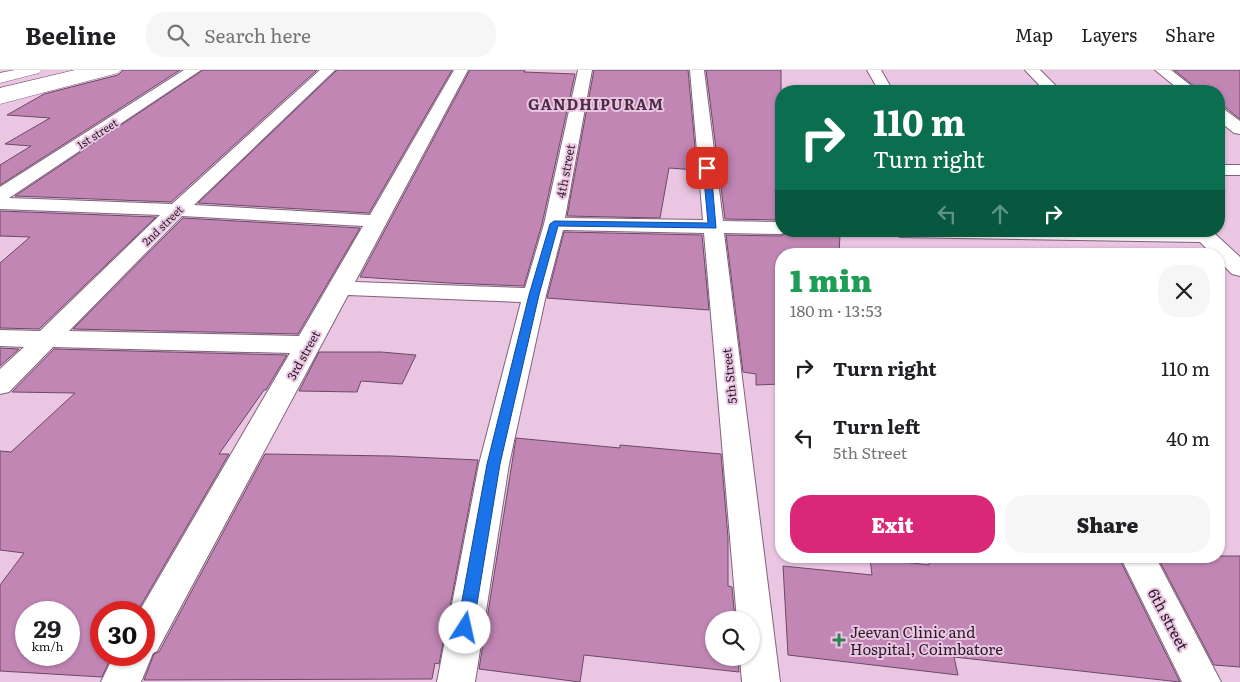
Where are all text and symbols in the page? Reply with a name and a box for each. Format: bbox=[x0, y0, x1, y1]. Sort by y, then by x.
search box bbox=[146, 12, 496, 57]
text: Beeline bbox=[25, 17, 116, 52]
icon: search bbox=[164, 21, 192, 49]
text: Search here bbox=[204, 21, 311, 49]
text: Map bbox=[1015, 21, 1053, 48]
text: Layers bbox=[1081, 21, 1137, 48]
text: Share bbox=[1165, 21, 1215, 48]
district label: GANDHIPURAM bbox=[528, 92, 664, 115]
text: 110 m bbox=[873, 95, 965, 147]
icon: right bbox=[790, 105, 855, 170]
street label: 1st street bbox=[73, 114, 121, 152]
street label: 4th street bbox=[551, 142, 579, 199]
text: Turn right bbox=[873, 142, 985, 175]
pin bbox=[686, 147, 728, 189]
icon: arrive bbox=[693, 154, 721, 182]
icon: left bbox=[933, 200, 961, 228]
icon: ahead bbox=[986, 200, 1014, 228]
icon: right bbox=[1039, 200, 1067, 228]
street label: 2nd street bbox=[138, 201, 187, 249]
text: 1 min bbox=[790, 257, 872, 301]
button: close bbox=[1158, 265, 1210, 317]
text: 180 m · 13:53 bbox=[790, 298, 882, 322]
street label: 3rd street bbox=[282, 327, 324, 383]
street label: 5th Street bbox=[717, 347, 741, 405]
icon: right bbox=[790, 354, 818, 382]
text: Turn right bbox=[833, 354, 937, 382]
text: 110 m bbox=[1161, 354, 1210, 382]
text: Turn left bbox=[833, 412, 920, 440]
icon: left bbox=[790, 424, 818, 452]
text: 40 m bbox=[1166, 424, 1210, 452]
text: 5th Street bbox=[833, 440, 907, 464]
button: Exit bbox=[790, 495, 995, 553]
button: Share bbox=[1005, 495, 1210, 553]
street label: 6th street bbox=[1143, 584, 1195, 654]
speed limit sign: 30 bbox=[90, 601, 155, 666]
position arrow bbox=[438, 601, 490, 653]
text: 29 bbox=[34, 609, 61, 646]
map controls bbox=[705, 611, 760, 666]
button: search bbox=[705, 611, 760, 666]
place label: Jeevan Clinic and Hospital, Coimbatore bbox=[850, 620, 1003, 660]
marker: Jeevan Clinic and Hospital, Coimbatore bbox=[832, 633, 846, 647]
text: km/h bbox=[32, 637, 63, 655]

